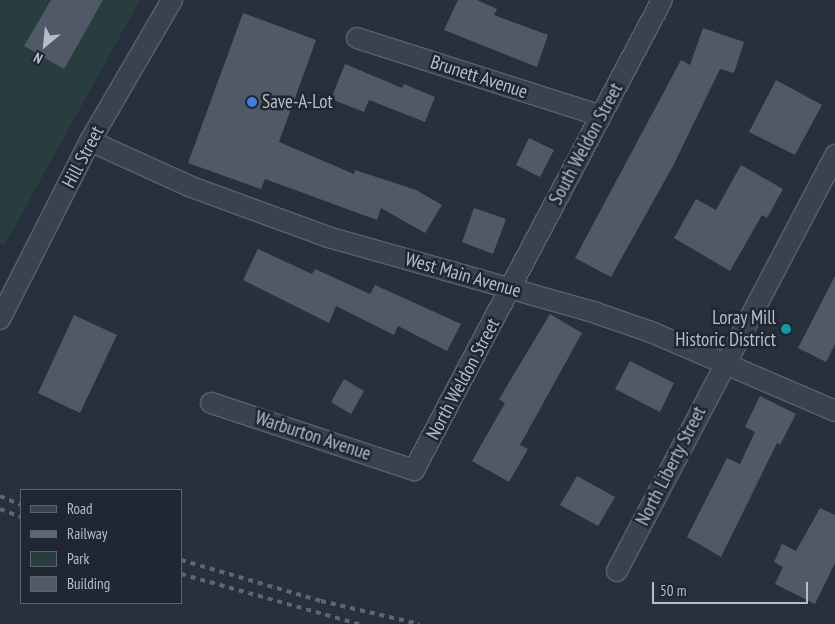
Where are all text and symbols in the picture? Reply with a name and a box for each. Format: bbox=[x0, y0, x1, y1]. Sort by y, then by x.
north arrow bbox=[20, 20, 70, 70]
text: N bbox=[30, 49, 46, 68]
street label: Brunett Avenue bbox=[427, 51, 531, 103]
street label: South Weldon Street bbox=[544, 79, 628, 209]
place label: Save-A-Lot bbox=[262, 91, 333, 113]
marker: Save-A-Lot bbox=[246, 96, 258, 108]
street label: Hill Street bbox=[57, 122, 109, 192]
street label: West Main Avenue bbox=[402, 248, 524, 302]
place label: Loray Mill Historic District bbox=[675, 307, 776, 351]
street label: North Weldon Street bbox=[421, 314, 505, 444]
marker: Loray Mill Historic District bbox=[780, 323, 792, 335]
street label: North Liberty Street bbox=[631, 402, 711, 530]
street label: Warburton Avenue bbox=[252, 406, 374, 466]
legend bbox=[20, 489, 182, 604]
text: Road bbox=[67, 499, 93, 518]
text: Railway bbox=[67, 524, 107, 543]
text: Park bbox=[67, 549, 89, 568]
scale bar bbox=[655, 572, 811, 604]
text: Building bbox=[67, 574, 110, 593]
text: 50 m bbox=[660, 581, 686, 600]

